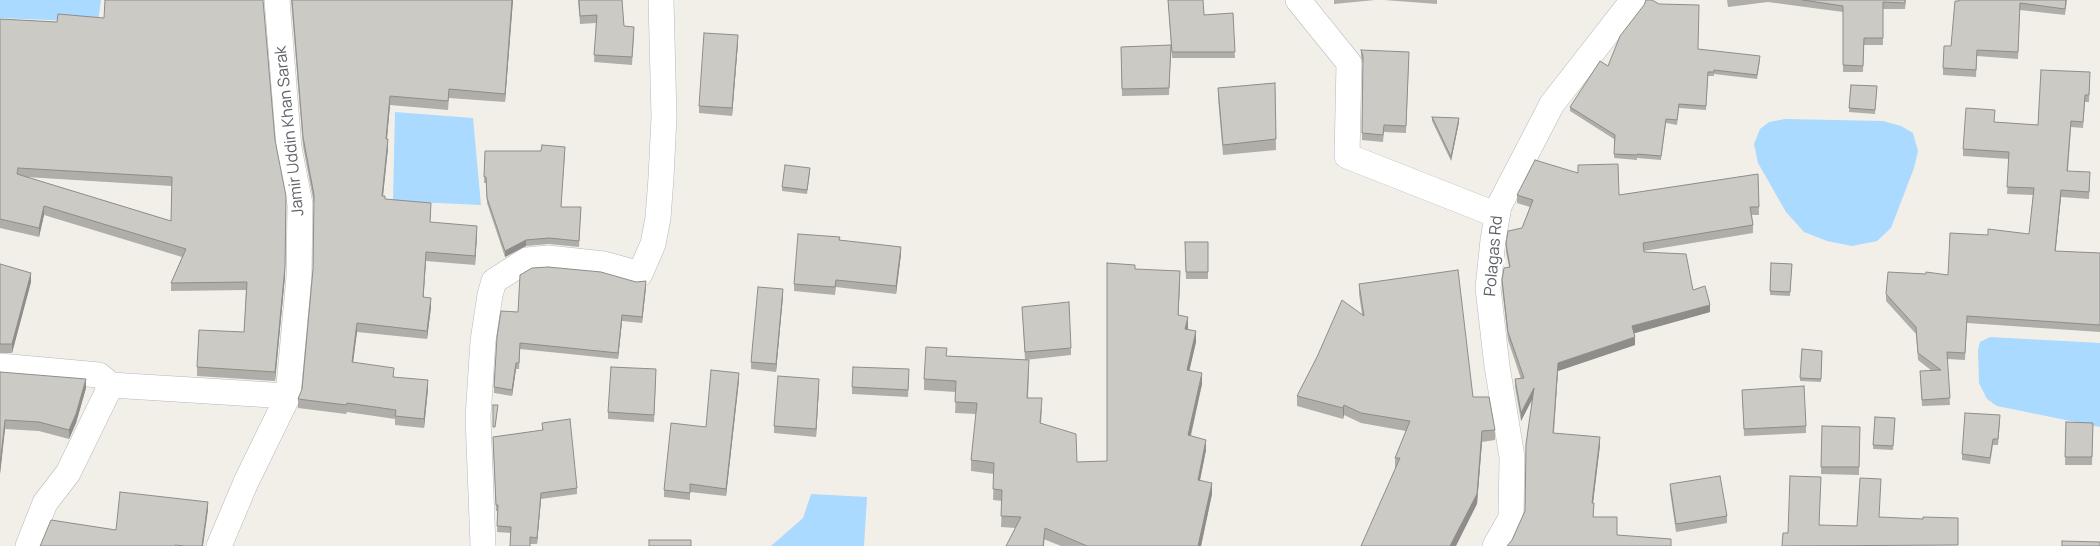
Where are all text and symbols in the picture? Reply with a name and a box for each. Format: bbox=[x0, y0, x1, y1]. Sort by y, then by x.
street label: Jamir Uddin Khan Sarak bbox=[272, 45, 308, 217]
street label: Polagas Rd bbox=[1481, 215, 1507, 297]

